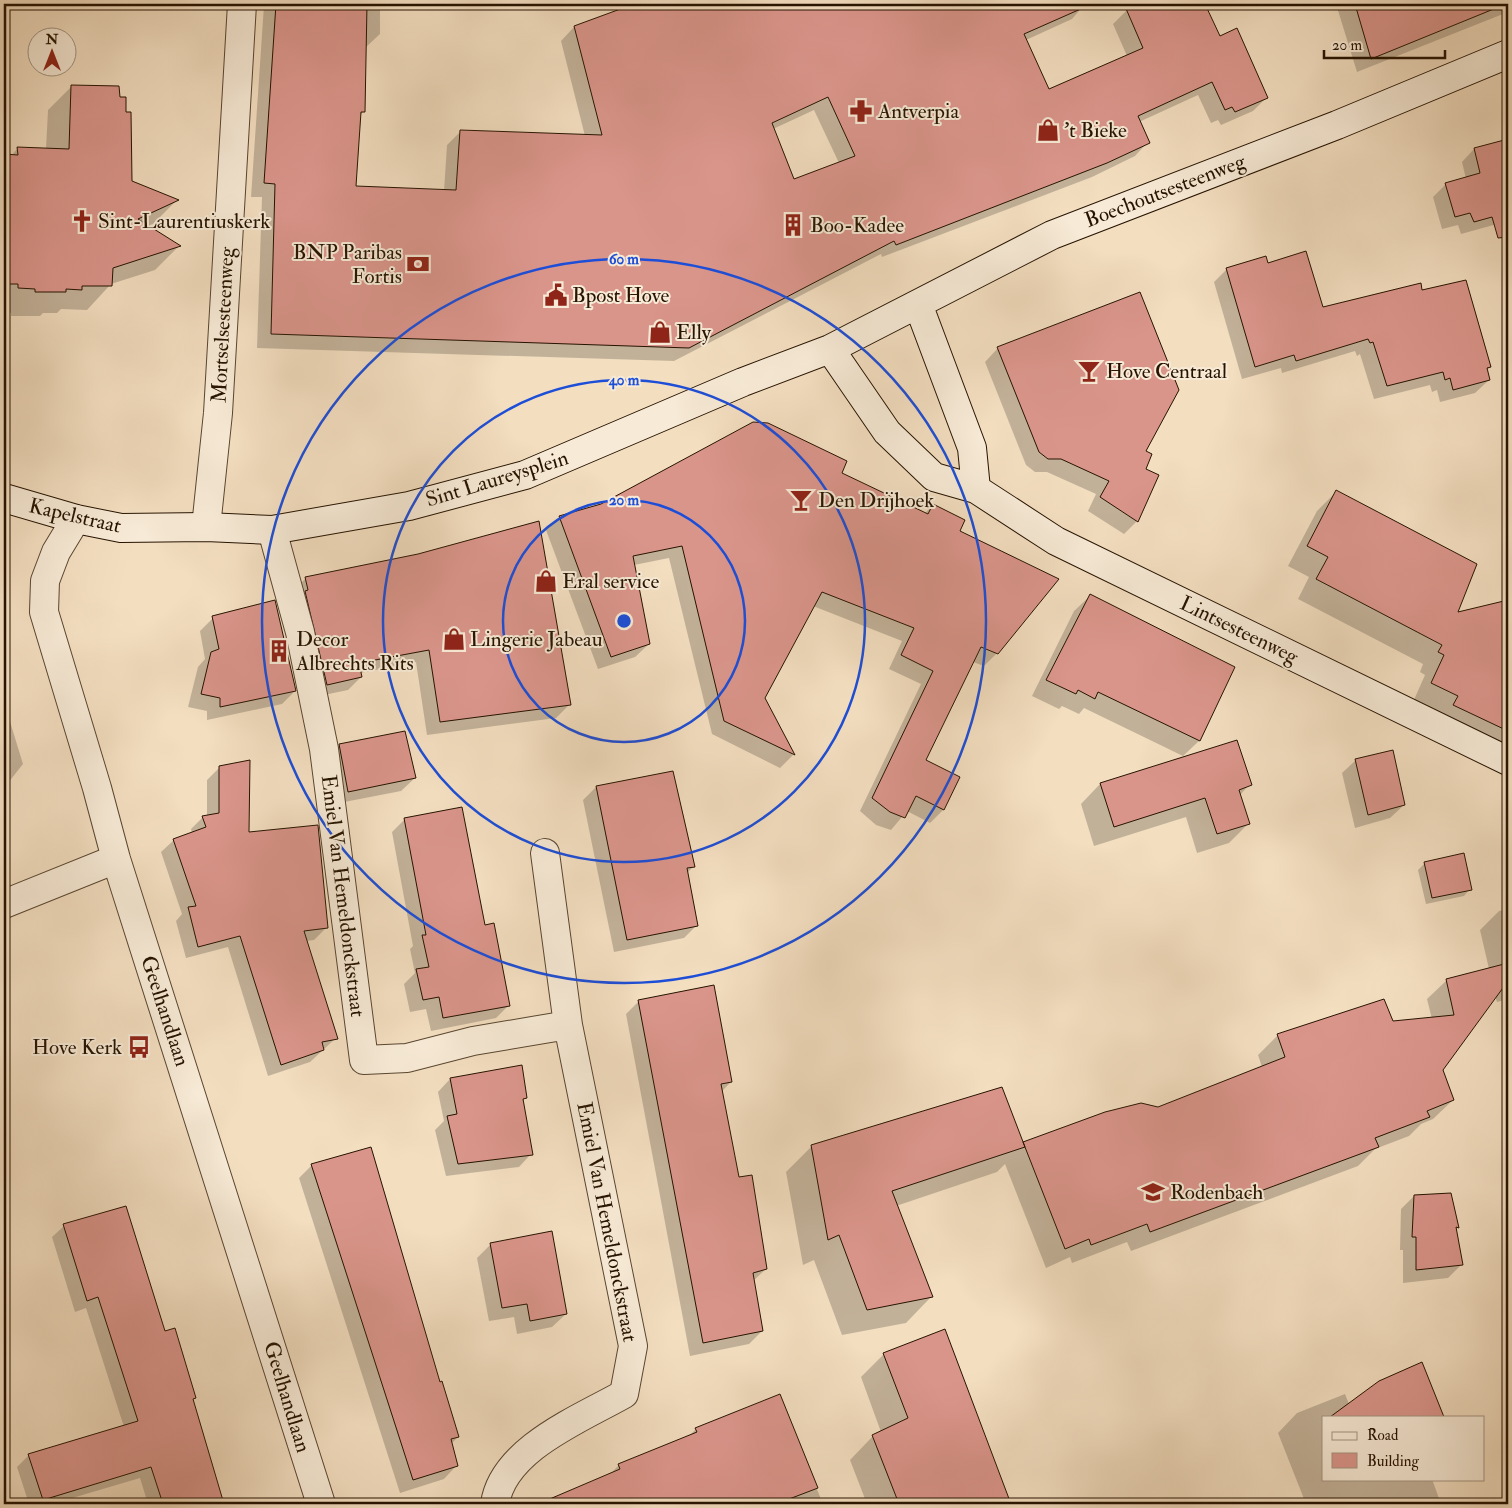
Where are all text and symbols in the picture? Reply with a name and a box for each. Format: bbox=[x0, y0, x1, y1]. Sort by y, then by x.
north arrow bbox=[28, 28, 78, 78]
scale bar bbox=[1324, 28, 1446, 60]
text: N bbox=[45, 31, 59, 48]
text: 20 m bbox=[1332, 36, 1362, 55]
pharmacy icon: Antverpia bbox=[848, 98, 874, 124]
place label: Antverpia bbox=[877, 98, 959, 125]
shop icon: 't Bieke bbox=[1035, 117, 1061, 143]
place label: 't Bieke bbox=[1064, 117, 1127, 144]
street label: Boechoutsesteenweg bbox=[1081, 148, 1250, 234]
church icon: Sint-Laurentiuskerk bbox=[69, 208, 95, 234]
place label: Sint-Laurentiuskerk bbox=[98, 208, 270, 235]
building icon: Boo-Kadee bbox=[780, 212, 806, 238]
place label: Boo-Kadee bbox=[810, 212, 904, 239]
place label: BNP Paribas Fortis bbox=[293, 239, 402, 290]
street label: Mortselsesteenweg bbox=[205, 246, 241, 404]
text: 60 m bbox=[609, 250, 639, 269]
bank icon: BNP Paribas Fortis bbox=[405, 251, 431, 277]
public building icon: Bpost Hove bbox=[543, 282, 569, 308]
place label: Bpost Hove bbox=[572, 282, 670, 309]
shop icon: Elly bbox=[647, 319, 673, 345]
place label: Elly bbox=[676, 319, 712, 346]
bar icon: Hove Centraal bbox=[1076, 358, 1102, 384]
place label: Hove Centraal bbox=[1106, 358, 1228, 385]
text: 40 m bbox=[608, 371, 640, 390]
street label: Sint Laureysplein bbox=[422, 444, 572, 514]
bar icon: Den Drijhoek bbox=[788, 487, 814, 513]
place label: Den Drijhoek bbox=[818, 487, 934, 514]
text: 20 m bbox=[609, 491, 639, 510]
street label: Kapelstraat bbox=[26, 492, 124, 540]
shop icon: Eral service bbox=[533, 568, 559, 594]
place label: Eral service bbox=[562, 568, 659, 595]
street label: Lintsesteenweg bbox=[1175, 590, 1303, 671]
centre of rings bbox=[615, 612, 633, 630]
place label: Decor Albrechts Rits bbox=[295, 626, 414, 677]
shop icon: Lingerie Jabeau bbox=[441, 626, 467, 652]
place label: Lingerie Jabeau bbox=[470, 626, 603, 653]
building icon: Decor Albrechts Rits bbox=[266, 638, 292, 664]
street label: Emiel Van Hemeldonckstraat bbox=[315, 773, 371, 1019]
street label: Geelhandlaan bbox=[134, 952, 196, 1070]
place label: Hove Kerk bbox=[32, 1034, 122, 1061]
bus stop icon: Hove Kerk bbox=[126, 1034, 152, 1060]
street label: Emiel Van Hemeldonckstraat bbox=[570, 1100, 644, 1345]
school or university icon: Rodenbach bbox=[1140, 1179, 1166, 1205]
place label: Rodenbach bbox=[1170, 1179, 1263, 1206]
street label: Geelhandlaan bbox=[257, 1338, 317, 1456]
legend bbox=[1322, 1416, 1484, 1480]
text: Road bbox=[1367, 1426, 1399, 1445]
text: Building bbox=[1367, 1452, 1419, 1471]

